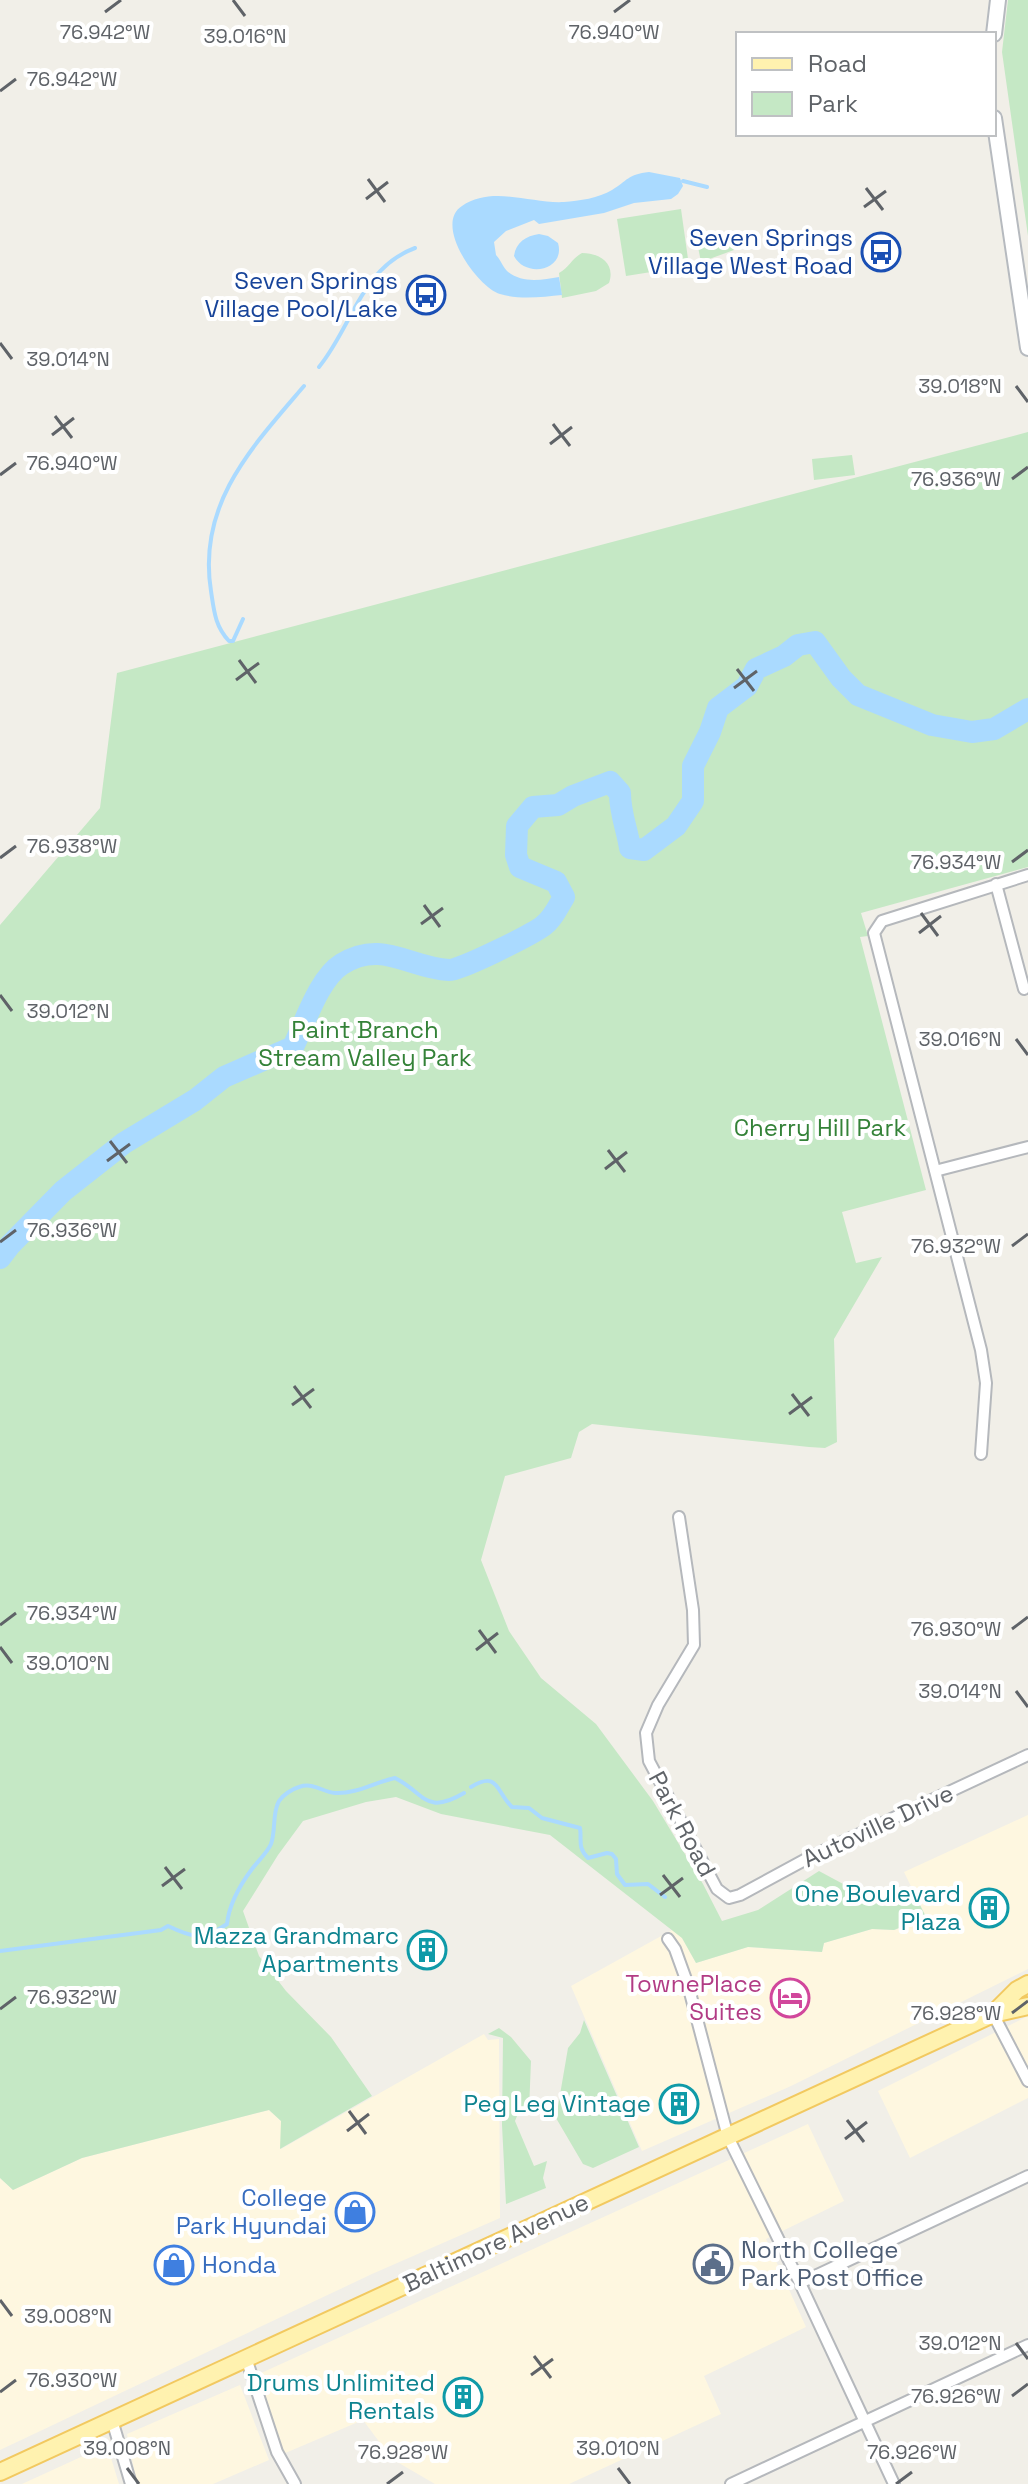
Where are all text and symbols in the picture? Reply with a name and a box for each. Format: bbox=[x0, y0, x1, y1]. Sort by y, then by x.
text: 76.942°W bbox=[60, 19, 150, 45]
text: 76.940°W bbox=[568, 19, 660, 45]
text: 39.016°N bbox=[203, 23, 287, 49]
legend bbox=[736, 32, 996, 136]
text: Road bbox=[808, 48, 867, 79]
text: 76.942°W bbox=[27, 66, 117, 92]
text: Park bbox=[808, 88, 858, 119]
place label: Seven Springs Village West Road bbox=[648, 222, 853, 281]
bus stop icon: Seven Springs Village West Road bbox=[860, 231, 902, 273]
place label: Seven Springs Village Pool/Lake bbox=[204, 265, 398, 324]
bus stop icon: Seven Springs Village Pool/Lake bbox=[405, 274, 447, 316]
text: 39.014°N bbox=[26, 346, 110, 372]
text: 39.018°N bbox=[918, 373, 1002, 399]
text: 76.940°W bbox=[26, 450, 118, 476]
text: 76.936°W bbox=[911, 466, 1001, 492]
text: 76.938°W bbox=[27, 833, 117, 859]
text: 76.934°W bbox=[911, 849, 1001, 875]
text: 39.012°N bbox=[26, 998, 110, 1024]
park label: Paint Branch Stream Valley Park bbox=[258, 1014, 472, 1073]
text: 39.016°N bbox=[918, 1026, 1002, 1052]
park label: Cherry Hill Park bbox=[734, 1112, 906, 1143]
text: 76.936°W bbox=[27, 1217, 117, 1243]
text: 76.932°W bbox=[911, 1233, 1001, 1259]
text: 76.934°W bbox=[27, 1600, 117, 1626]
text: 76.930°W bbox=[911, 1616, 1001, 1642]
text: 39.010°N bbox=[26, 1650, 110, 1676]
text: 39.014°N bbox=[918, 1678, 1002, 1704]
street label: Park Road bbox=[642, 1766, 723, 1882]
street label: Autoville Drive bbox=[797, 1777, 958, 1874]
place label: One Boulevard Plaza bbox=[794, 1878, 961, 1937]
building icon: One Boulevard Plaza bbox=[968, 1887, 1010, 1929]
place label: Mazza Grandmarc Apartments bbox=[194, 1920, 399, 1979]
building icon: Mazza Grandmarc Apartments bbox=[406, 1929, 448, 1971]
place label: TownePlace Suites bbox=[625, 1968, 762, 2027]
hotel icon: TownePlace Suites bbox=[769, 1977, 811, 2019]
text: 76.932°W bbox=[27, 1984, 117, 2010]
text: 76.928°W bbox=[911, 2000, 1001, 2026]
building icon: Peg Leg Vintage bbox=[658, 2083, 700, 2125]
place label: Peg Leg Vintage bbox=[464, 2088, 651, 2119]
place label: College Park Hyundai bbox=[176, 2182, 327, 2241]
street label: Baltimore Avenue bbox=[398, 2186, 594, 2299]
shop icon: College Park Hyundai bbox=[334, 2191, 376, 2233]
place label: North College Park Post Office bbox=[741, 2234, 924, 2293]
public building icon: North College Park Post Office bbox=[692, 2243, 734, 2285]
shop icon: Honda bbox=[153, 2244, 195, 2286]
place label: Honda bbox=[202, 2249, 277, 2280]
text: 39.008°N bbox=[24, 2303, 112, 2329]
text: 39.012°N bbox=[918, 2330, 1002, 2356]
text: 76.930°W bbox=[27, 2367, 117, 2393]
place label: Drums Unlimited Rentals bbox=[247, 2367, 435, 2426]
building icon: Drums Unlimited Rentals bbox=[442, 2376, 484, 2418]
text: 76.926°W bbox=[911, 2383, 1001, 2409]
text: 39.008°N bbox=[83, 2435, 171, 2461]
text: 39.010°N bbox=[576, 2435, 660, 2461]
text: 76.928°W bbox=[358, 2439, 448, 2465]
text: 76.926°W bbox=[867, 2439, 957, 2465]

